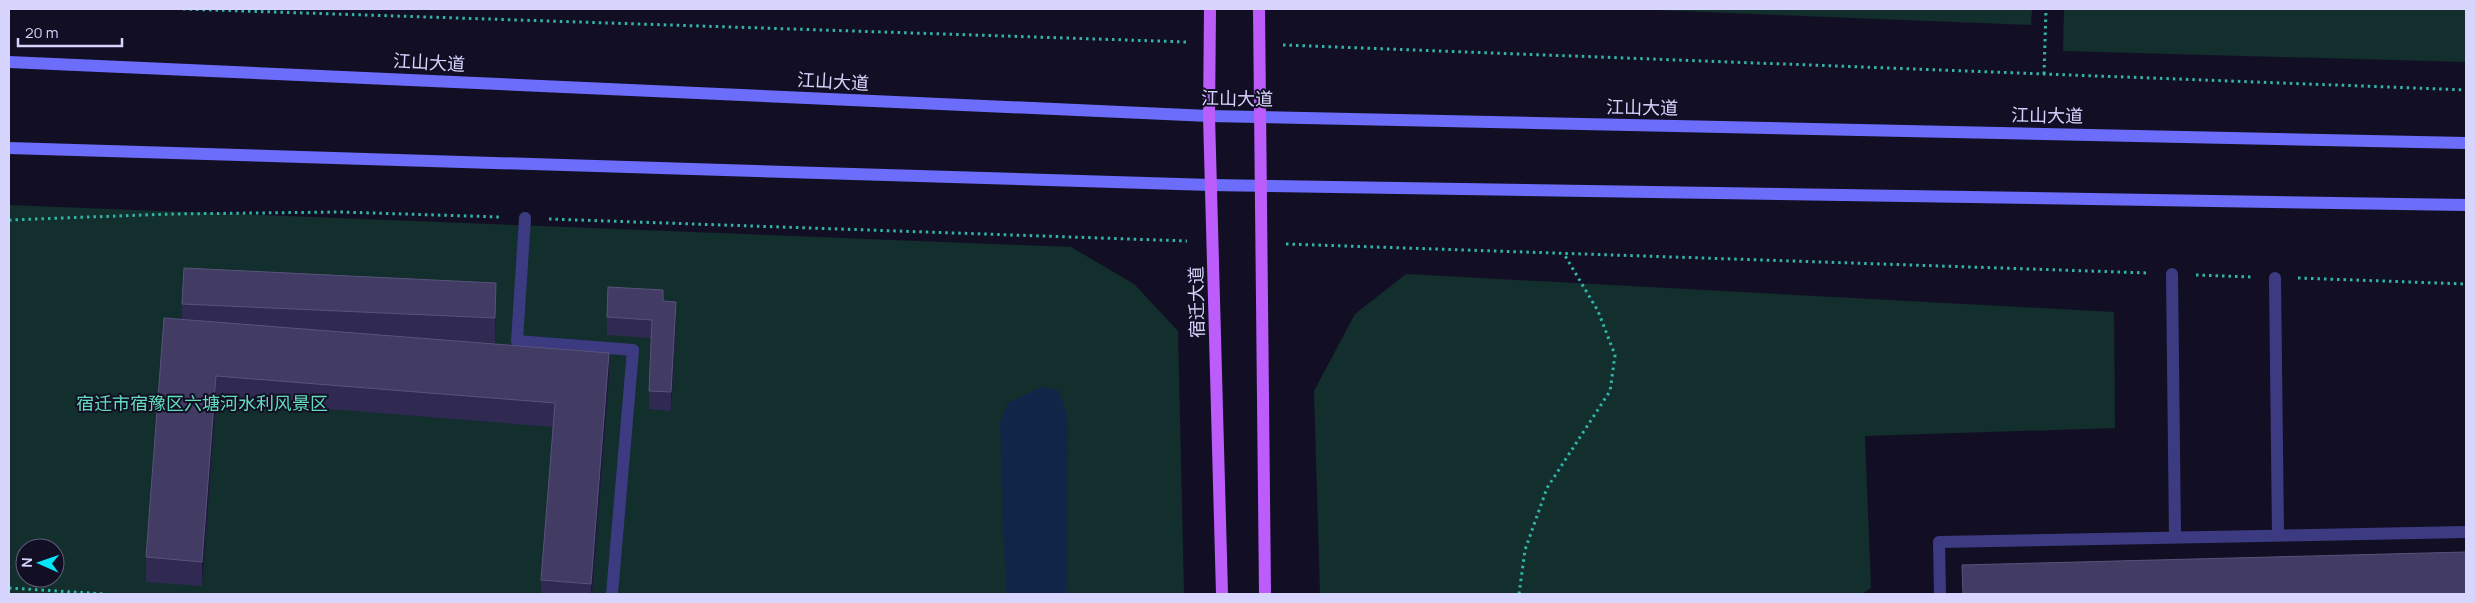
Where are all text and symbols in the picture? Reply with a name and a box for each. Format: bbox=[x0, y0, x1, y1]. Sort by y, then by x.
scale bar bbox=[18, 15, 121, 47]
text: 20 m bbox=[25, 22, 58, 43]
street label: 江山大道 bbox=[392, 48, 466, 76]
street label: 江山大道 bbox=[796, 67, 870, 95]
street label: 江山大道 bbox=[1201, 85, 1273, 111]
street label: 江山大道 bbox=[1606, 94, 1678, 120]
street label: 江山大道 bbox=[2011, 102, 2083, 128]
street label: 宿迁大道 bbox=[1183, 266, 1209, 338]
park label: 宿迁市宿豫区六塘河水利风景区 bbox=[76, 391, 328, 415]
north arrow bbox=[15, 538, 65, 588]
text: N bbox=[17, 557, 36, 568]

